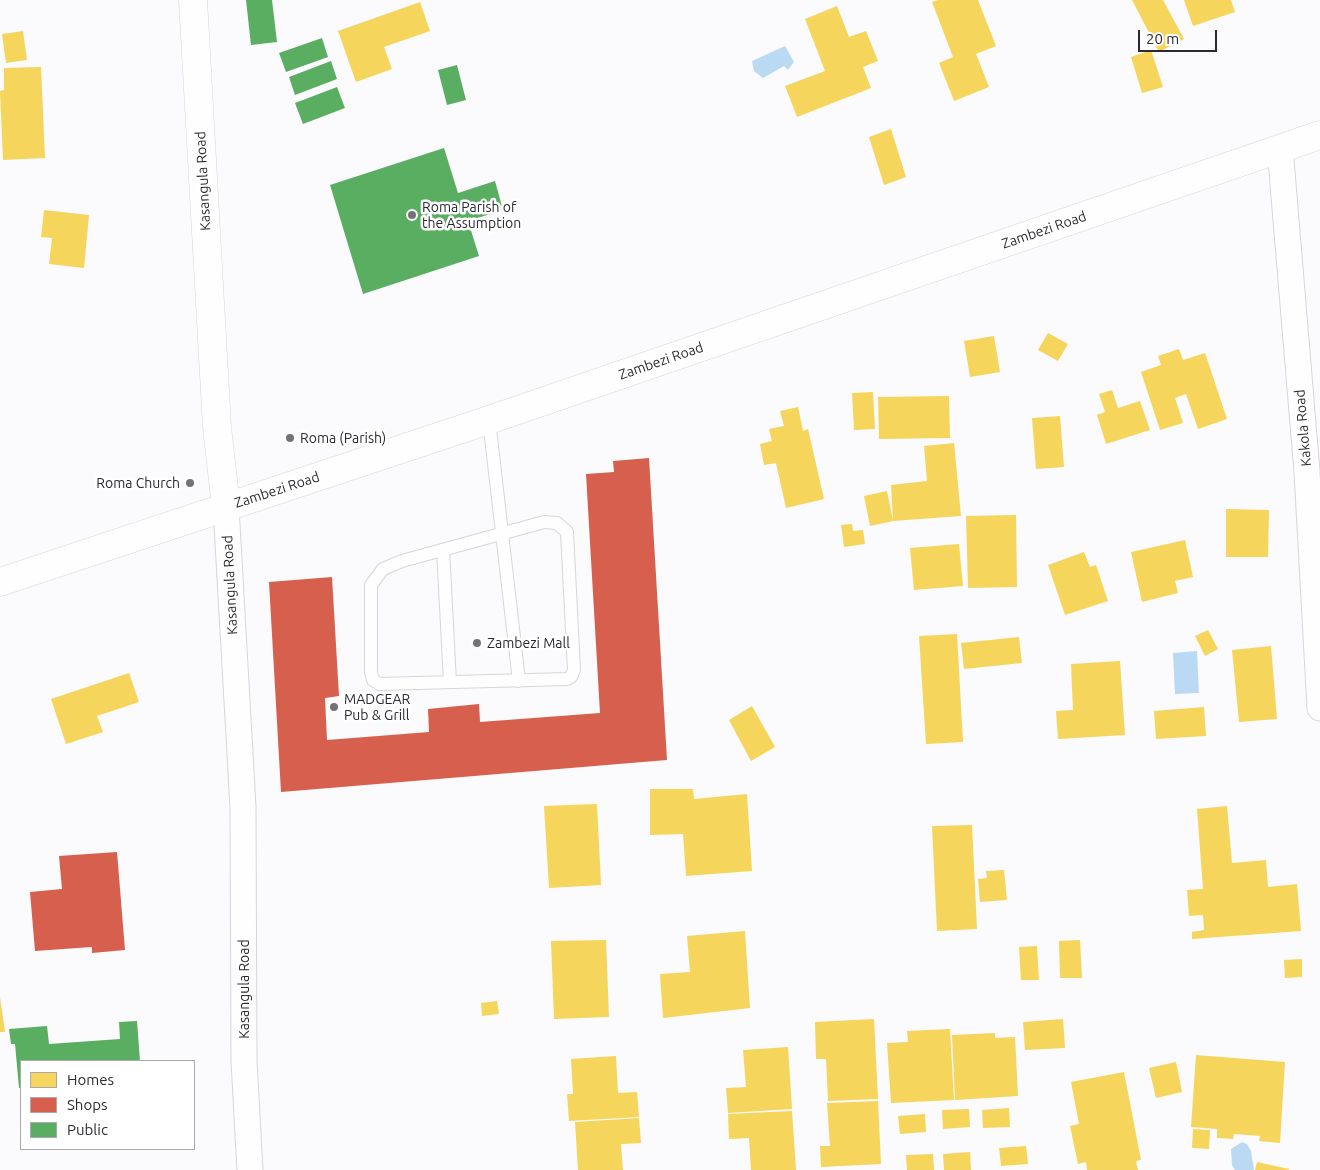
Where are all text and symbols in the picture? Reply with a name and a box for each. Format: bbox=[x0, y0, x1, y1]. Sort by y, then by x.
scale bar bbox=[1140, 20, 1219, 52]
text: 20 m bbox=[1146, 30, 1179, 47]
street label: Kasangula Road bbox=[192, 131, 214, 231]
place label: Roma Parish of the Assumption bbox=[422, 199, 521, 232]
street label: Zambezi Road bbox=[999, 208, 1089, 252]
marker: Roma Parish of the Assumption bbox=[406, 209, 418, 221]
street label: Zambezi Road bbox=[616, 339, 706, 383]
street label: Kakola Road bbox=[1291, 389, 1315, 467]
place label: Roma (Parish) bbox=[300, 430, 386, 446]
marker: Roma (Parish) bbox=[284, 432, 296, 444]
street label: Zambezi Road bbox=[232, 468, 322, 512]
place label: Roma Church bbox=[96, 475, 180, 491]
marker: Roma Church bbox=[184, 477, 196, 489]
street label: Kasangula Road bbox=[219, 535, 241, 635]
place label: Zambezi Mall bbox=[487, 635, 570, 651]
marker: Zambezi Mall bbox=[471, 637, 483, 649]
place label: MADGEAR Pub & Grill bbox=[344, 691, 410, 724]
marker: MADGEAR Pub & Grill bbox=[328, 701, 340, 713]
street label: Kasangula Road bbox=[236, 939, 252, 1039]
legend bbox=[20, 1060, 195, 1150]
text: Homes bbox=[67, 1071, 114, 1088]
text: Shops bbox=[67, 1096, 108, 1113]
text: Public bbox=[67, 1121, 108, 1138]

